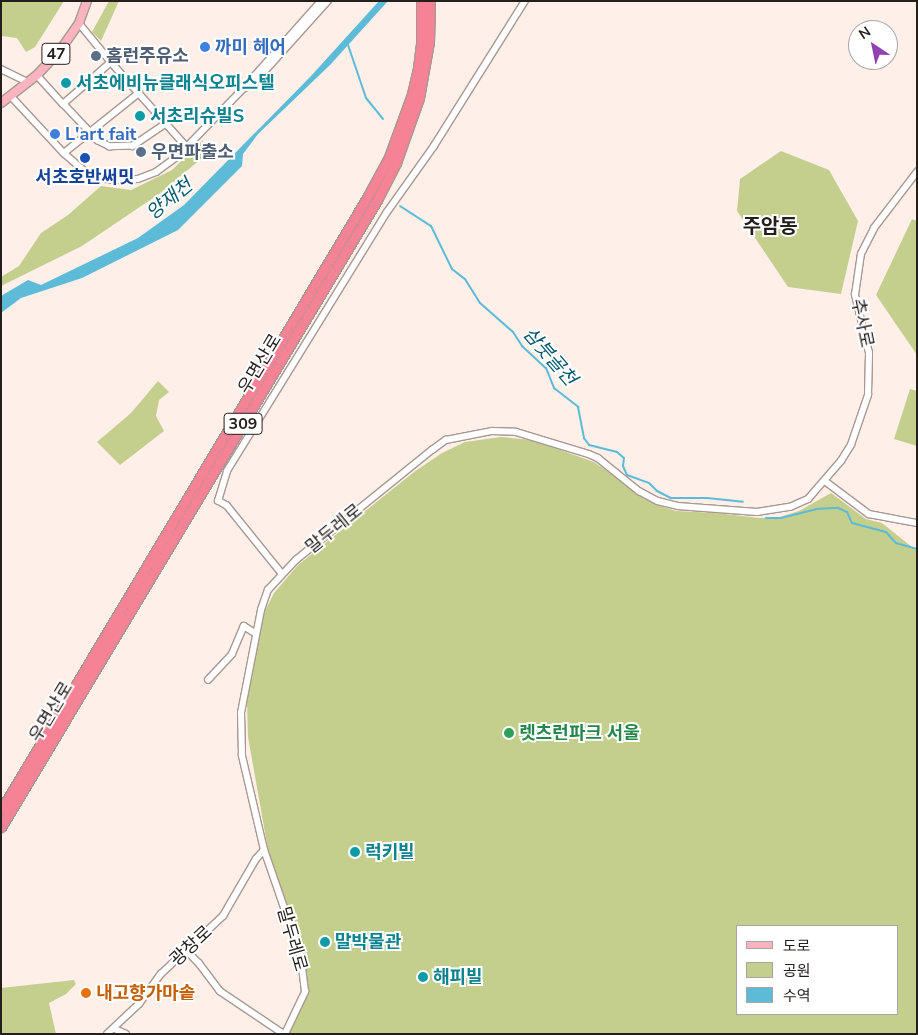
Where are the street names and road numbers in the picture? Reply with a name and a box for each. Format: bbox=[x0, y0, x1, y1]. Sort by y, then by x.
road number: 47 bbox=[41, 41, 71, 68]
street label: 추사로 bbox=[846, 296, 878, 350]
street label: 우면산로 bbox=[234, 330, 286, 398]
road number: 309 bbox=[223, 410, 263, 438]
street label: 말두레로 bbox=[301, 500, 367, 558]
street label: 우면산로 bbox=[25, 678, 77, 746]
street label: 말두레로 bbox=[272, 904, 312, 974]
street label: 광창로 bbox=[165, 921, 217, 971]

